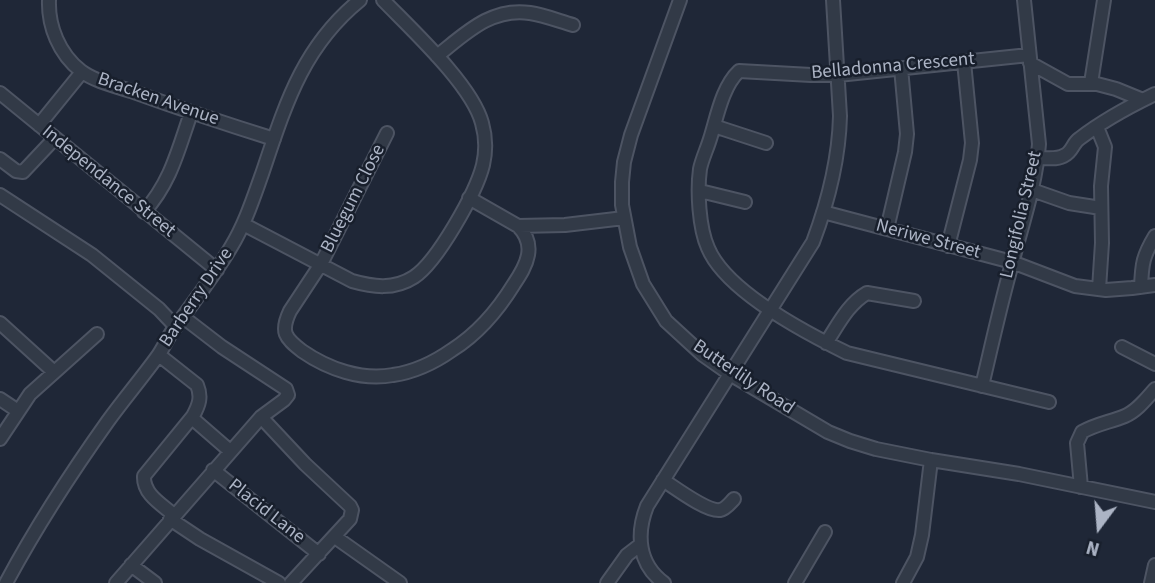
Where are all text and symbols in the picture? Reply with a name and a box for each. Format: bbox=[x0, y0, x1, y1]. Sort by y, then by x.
street label: Belladonna Crescent bbox=[810, 48, 976, 86]
street label: Bracken Avenue bbox=[94, 69, 222, 131]
street label: Independance Street bbox=[37, 121, 179, 243]
street label: Bluegum Close bbox=[317, 141, 391, 257]
street label: Longifolia Street bbox=[996, 149, 1048, 281]
street label: Neriwe Street bbox=[873, 215, 983, 265]
street label: Barberry Drive bbox=[155, 244, 239, 352]
street label: Butterlily Road bbox=[688, 336, 798, 420]
street label: Placid Lane bbox=[223, 475, 309, 549]
north arrow bbox=[1064, 492, 1134, 562]
text: N bbox=[1083, 533, 1103, 562]

